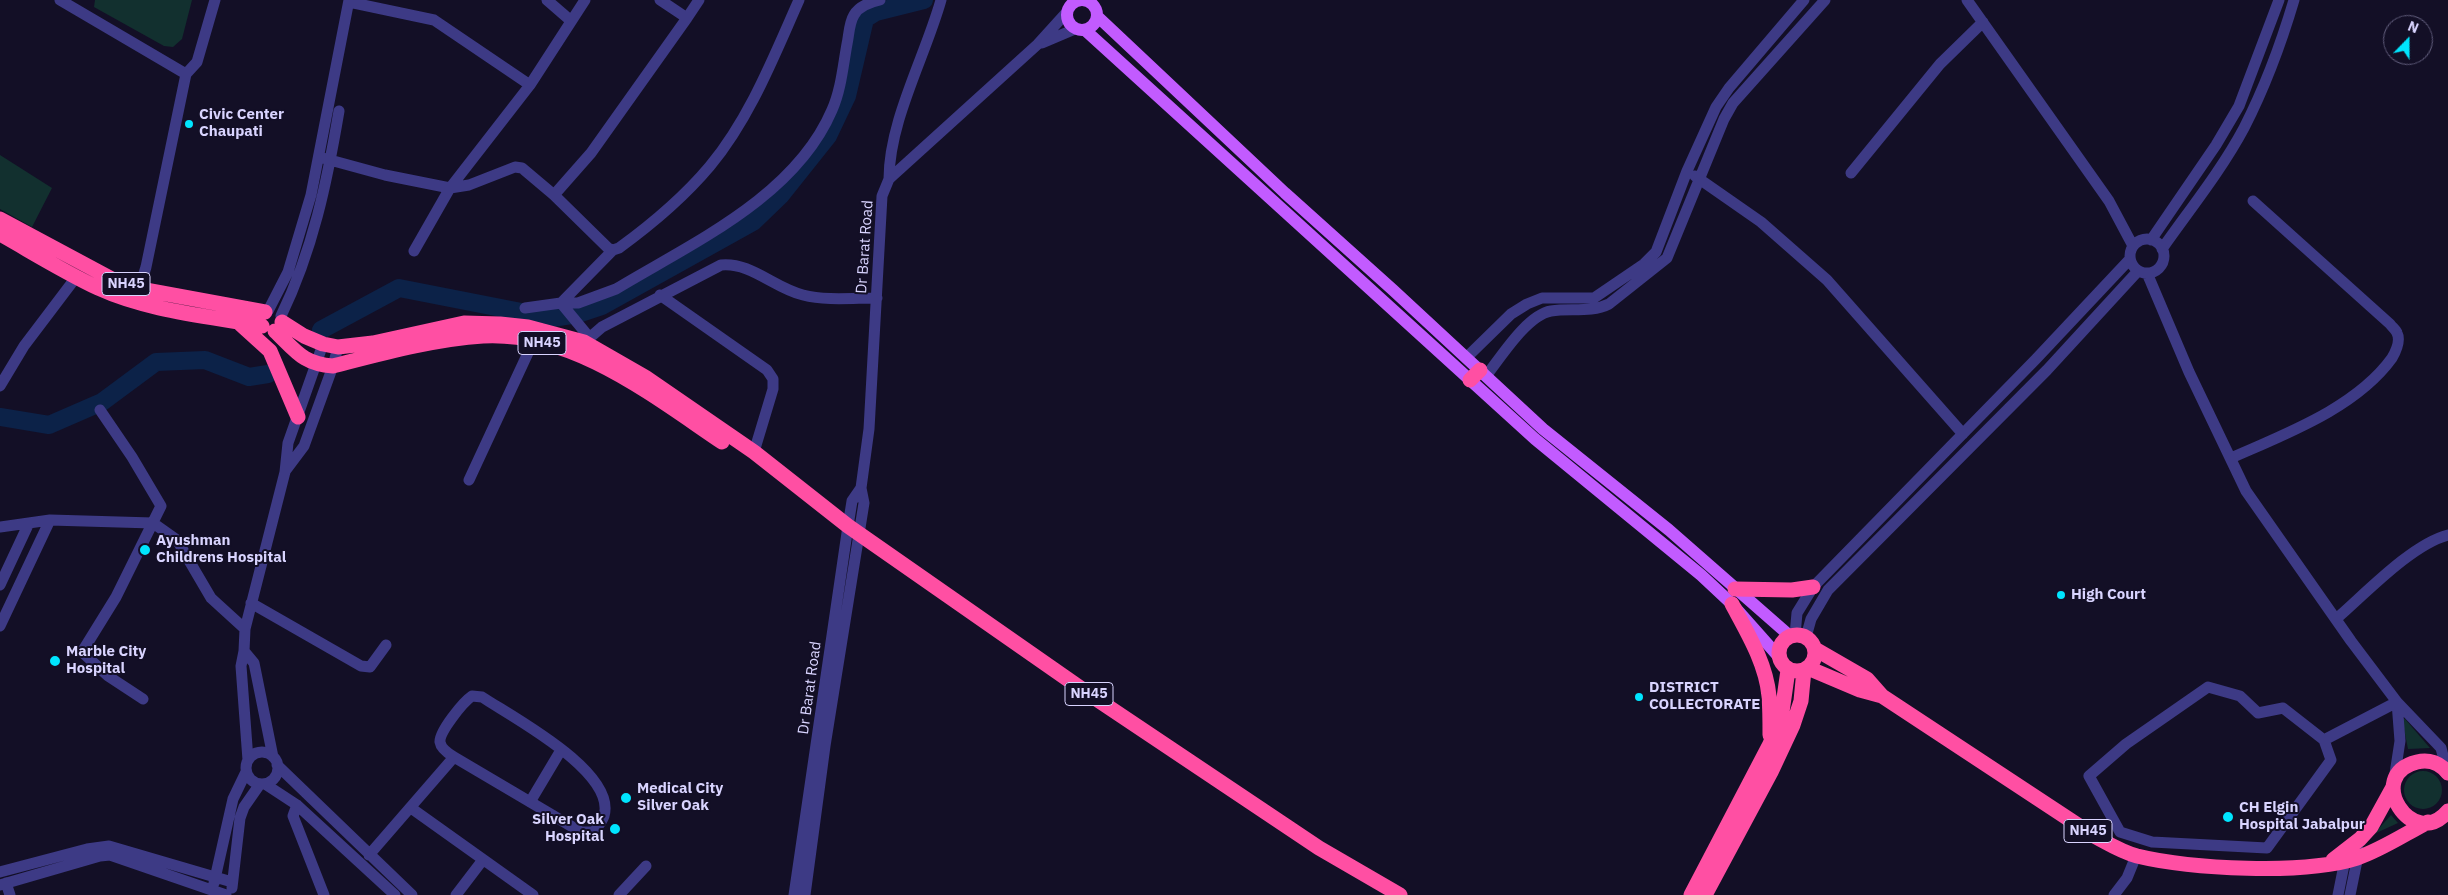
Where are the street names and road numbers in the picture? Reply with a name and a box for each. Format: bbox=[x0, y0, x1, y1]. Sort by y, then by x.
street label: Dr Barat Road bbox=[853, 200, 877, 294]
road number: NH45 bbox=[102, 272, 150, 296]
road number: NH45 bbox=[518, 332, 566, 354]
street label: Dr Barat Road bbox=[795, 640, 825, 736]
road number: NH45 bbox=[1065, 682, 1113, 706]
road number: NH45 bbox=[2064, 819, 2112, 842]

